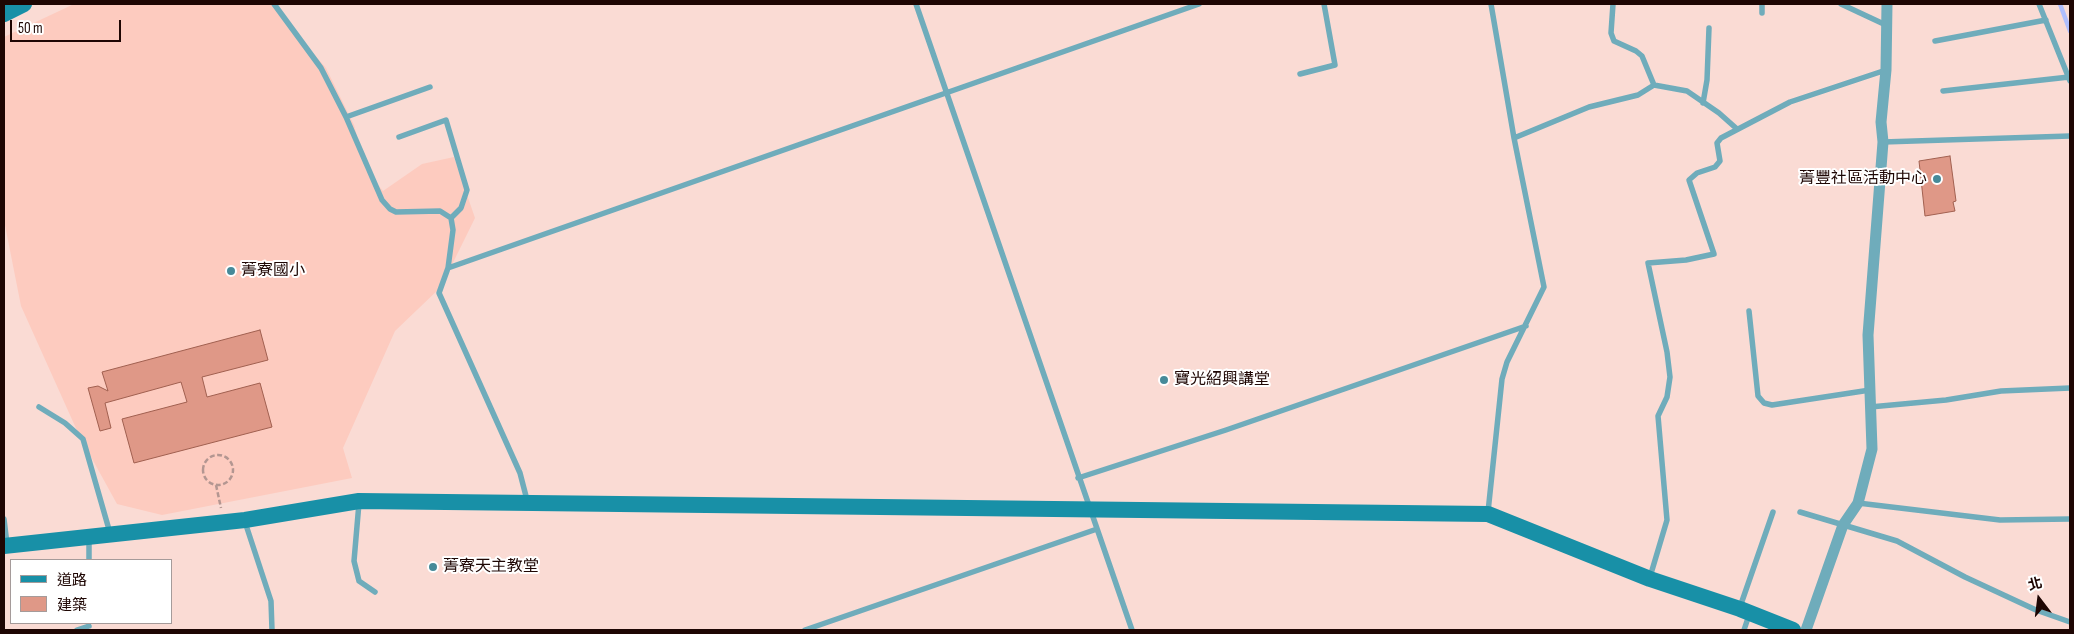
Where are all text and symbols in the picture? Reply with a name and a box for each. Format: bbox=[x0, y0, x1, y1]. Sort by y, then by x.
scale bar bbox=[12, 10, 124, 42]
text: 50 m bbox=[18, 19, 43, 38]
place label: 菁豐社區活動中心 bbox=[1799, 169, 1927, 189]
marker: 菁豐社區活動中心 bbox=[1931, 173, 1943, 185]
place label: 菁寮國小 bbox=[241, 261, 305, 281]
marker: 菁寮國小 bbox=[225, 265, 237, 277]
place label: 寶光紹興講堂 bbox=[1174, 370, 1270, 390]
marker: 寶光紹興講堂 bbox=[1158, 374, 1170, 386]
place label: 菁寮天主教堂 bbox=[443, 557, 539, 577]
legend bbox=[10, 559, 172, 624]
marker: 菁寮天主教堂 bbox=[427, 561, 439, 573]
text: 道路 bbox=[57, 571, 87, 590]
north arrow bbox=[2014, 574, 2064, 624]
text: 北 bbox=[2026, 574, 2044, 594]
text: 建築 bbox=[57, 596, 87, 615]

